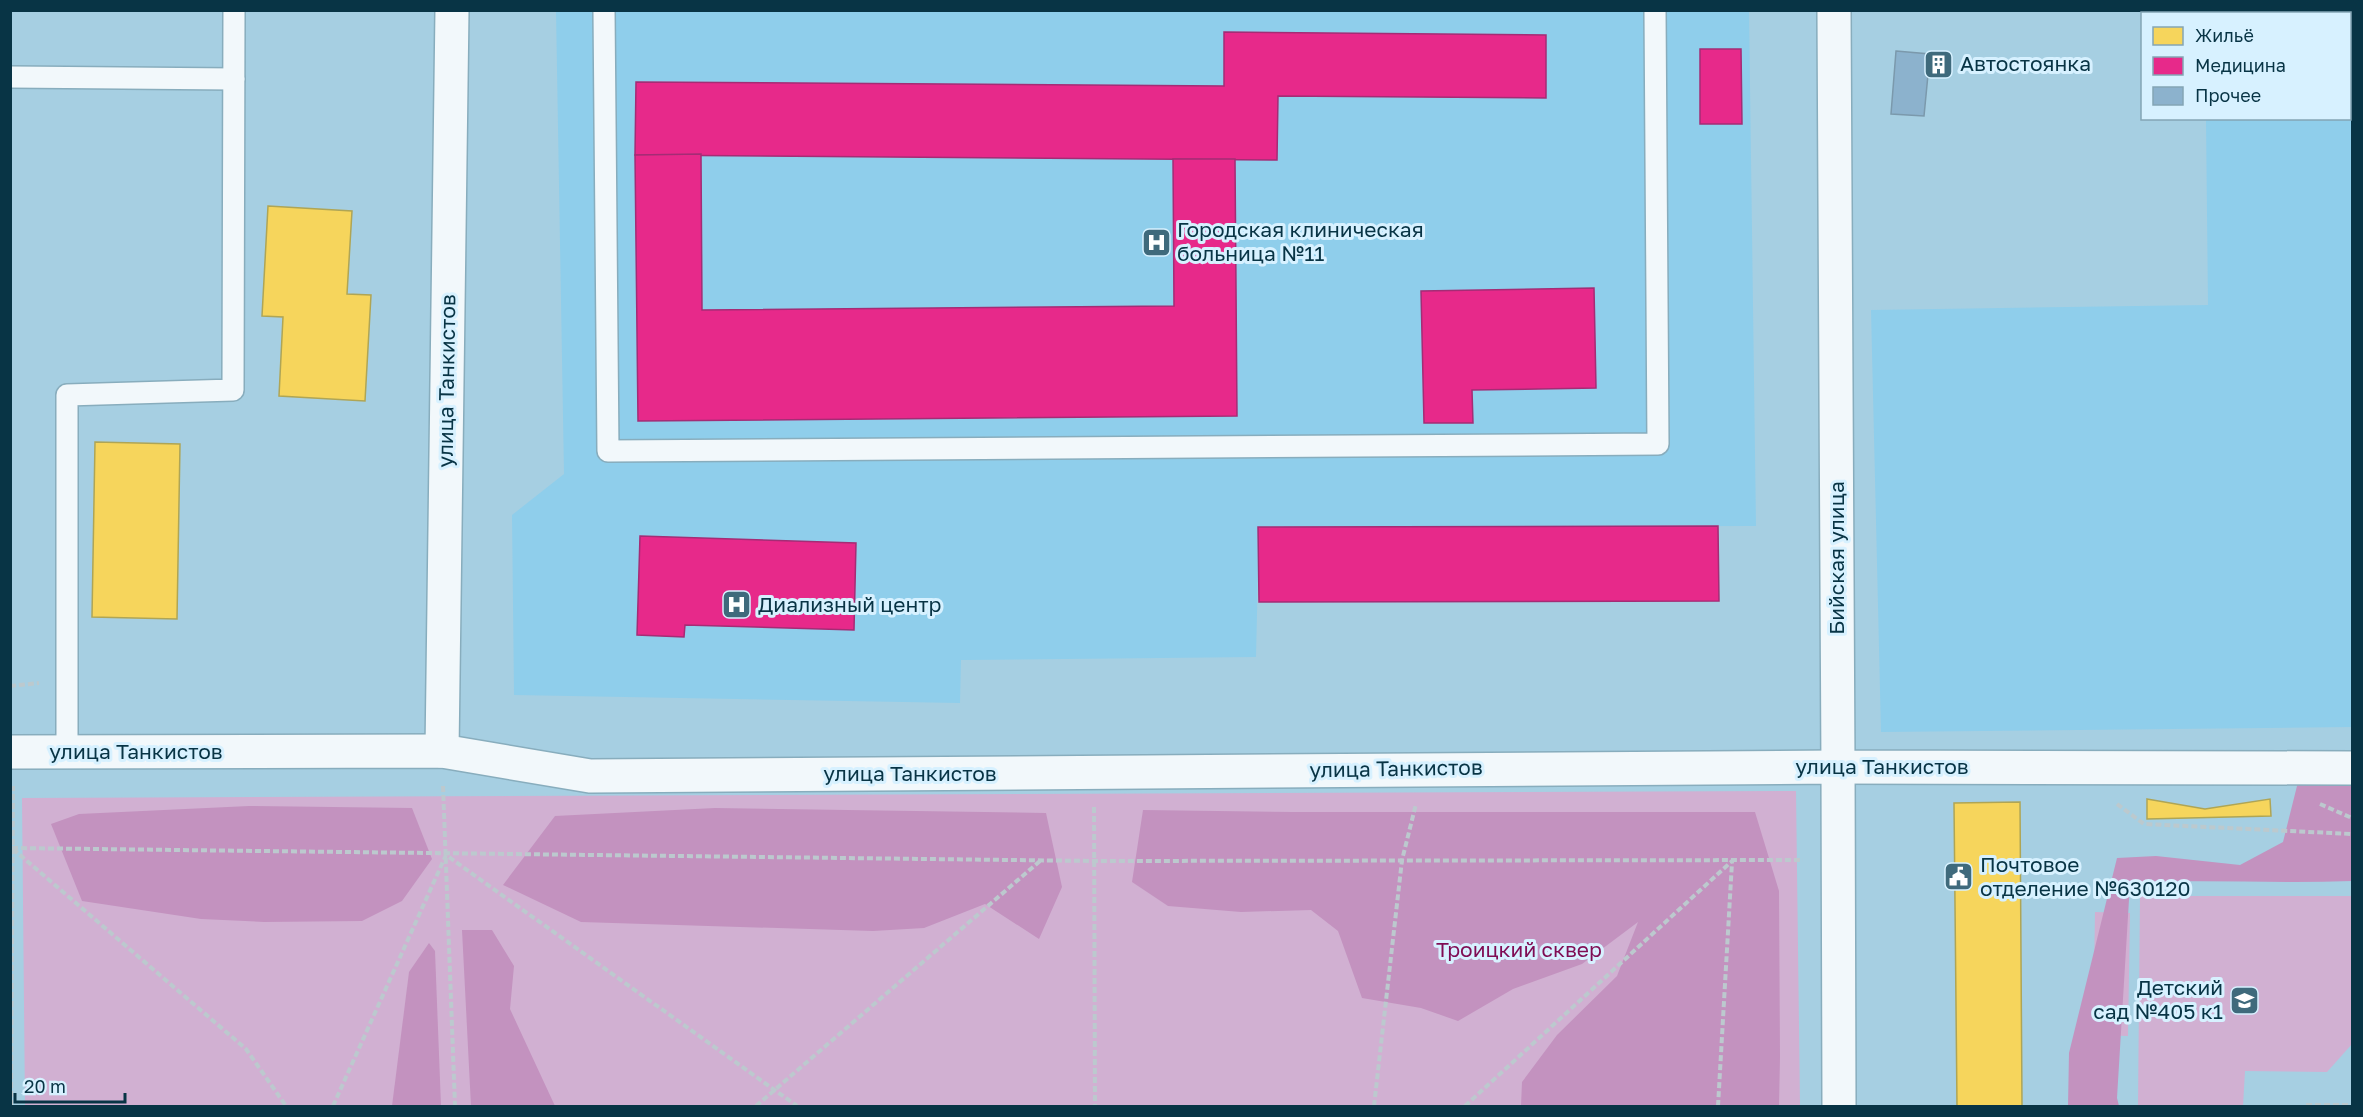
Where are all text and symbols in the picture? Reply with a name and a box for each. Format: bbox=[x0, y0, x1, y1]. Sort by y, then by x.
legend bbox=[2141, 12, 2351, 120]
text: Жильё bbox=[2195, 24, 2254, 46]
building icon: Автостоянка bbox=[1923, 48, 1955, 80]
place label: Автостоянка bbox=[1960, 50, 2091, 76]
text: Медицина bbox=[2195, 54, 2286, 76]
text: Прочее bbox=[2195, 84, 2261, 106]
place label: Городская клиническая больница №11 bbox=[1177, 216, 1424, 266]
hospital icon: Городская клиническая больница №11 bbox=[1140, 226, 1172, 258]
street label: улица Танкистов bbox=[431, 294, 461, 468]
street label: Бийская улица bbox=[1823, 481, 1849, 635]
hospital icon: Диализный центр bbox=[721, 589, 753, 621]
place label: Диализный центр bbox=[758, 591, 942, 617]
street label: улица Танкистов bbox=[49, 738, 223, 764]
street label: улица Танкистов bbox=[1309, 753, 1483, 783]
street label: улица Танкистов bbox=[1795, 753, 1969, 779]
street label: улица Танкистов bbox=[823, 760, 997, 786]
place label: Почтовое отделение №630120 bbox=[1980, 851, 2190, 901]
public building icon: Почтовое отделение №630120 bbox=[1943, 861, 1975, 893]
park label: Троицкий сквер bbox=[1436, 936, 1602, 962]
place label: Детский сад №405 к1 bbox=[2093, 974, 2223, 1024]
school or university icon: Детский сад №405 к1 bbox=[2228, 984, 2260, 1016]
scale bar bbox=[15, 1066, 124, 1104]
text: 20 m bbox=[24, 1075, 66, 1097]

